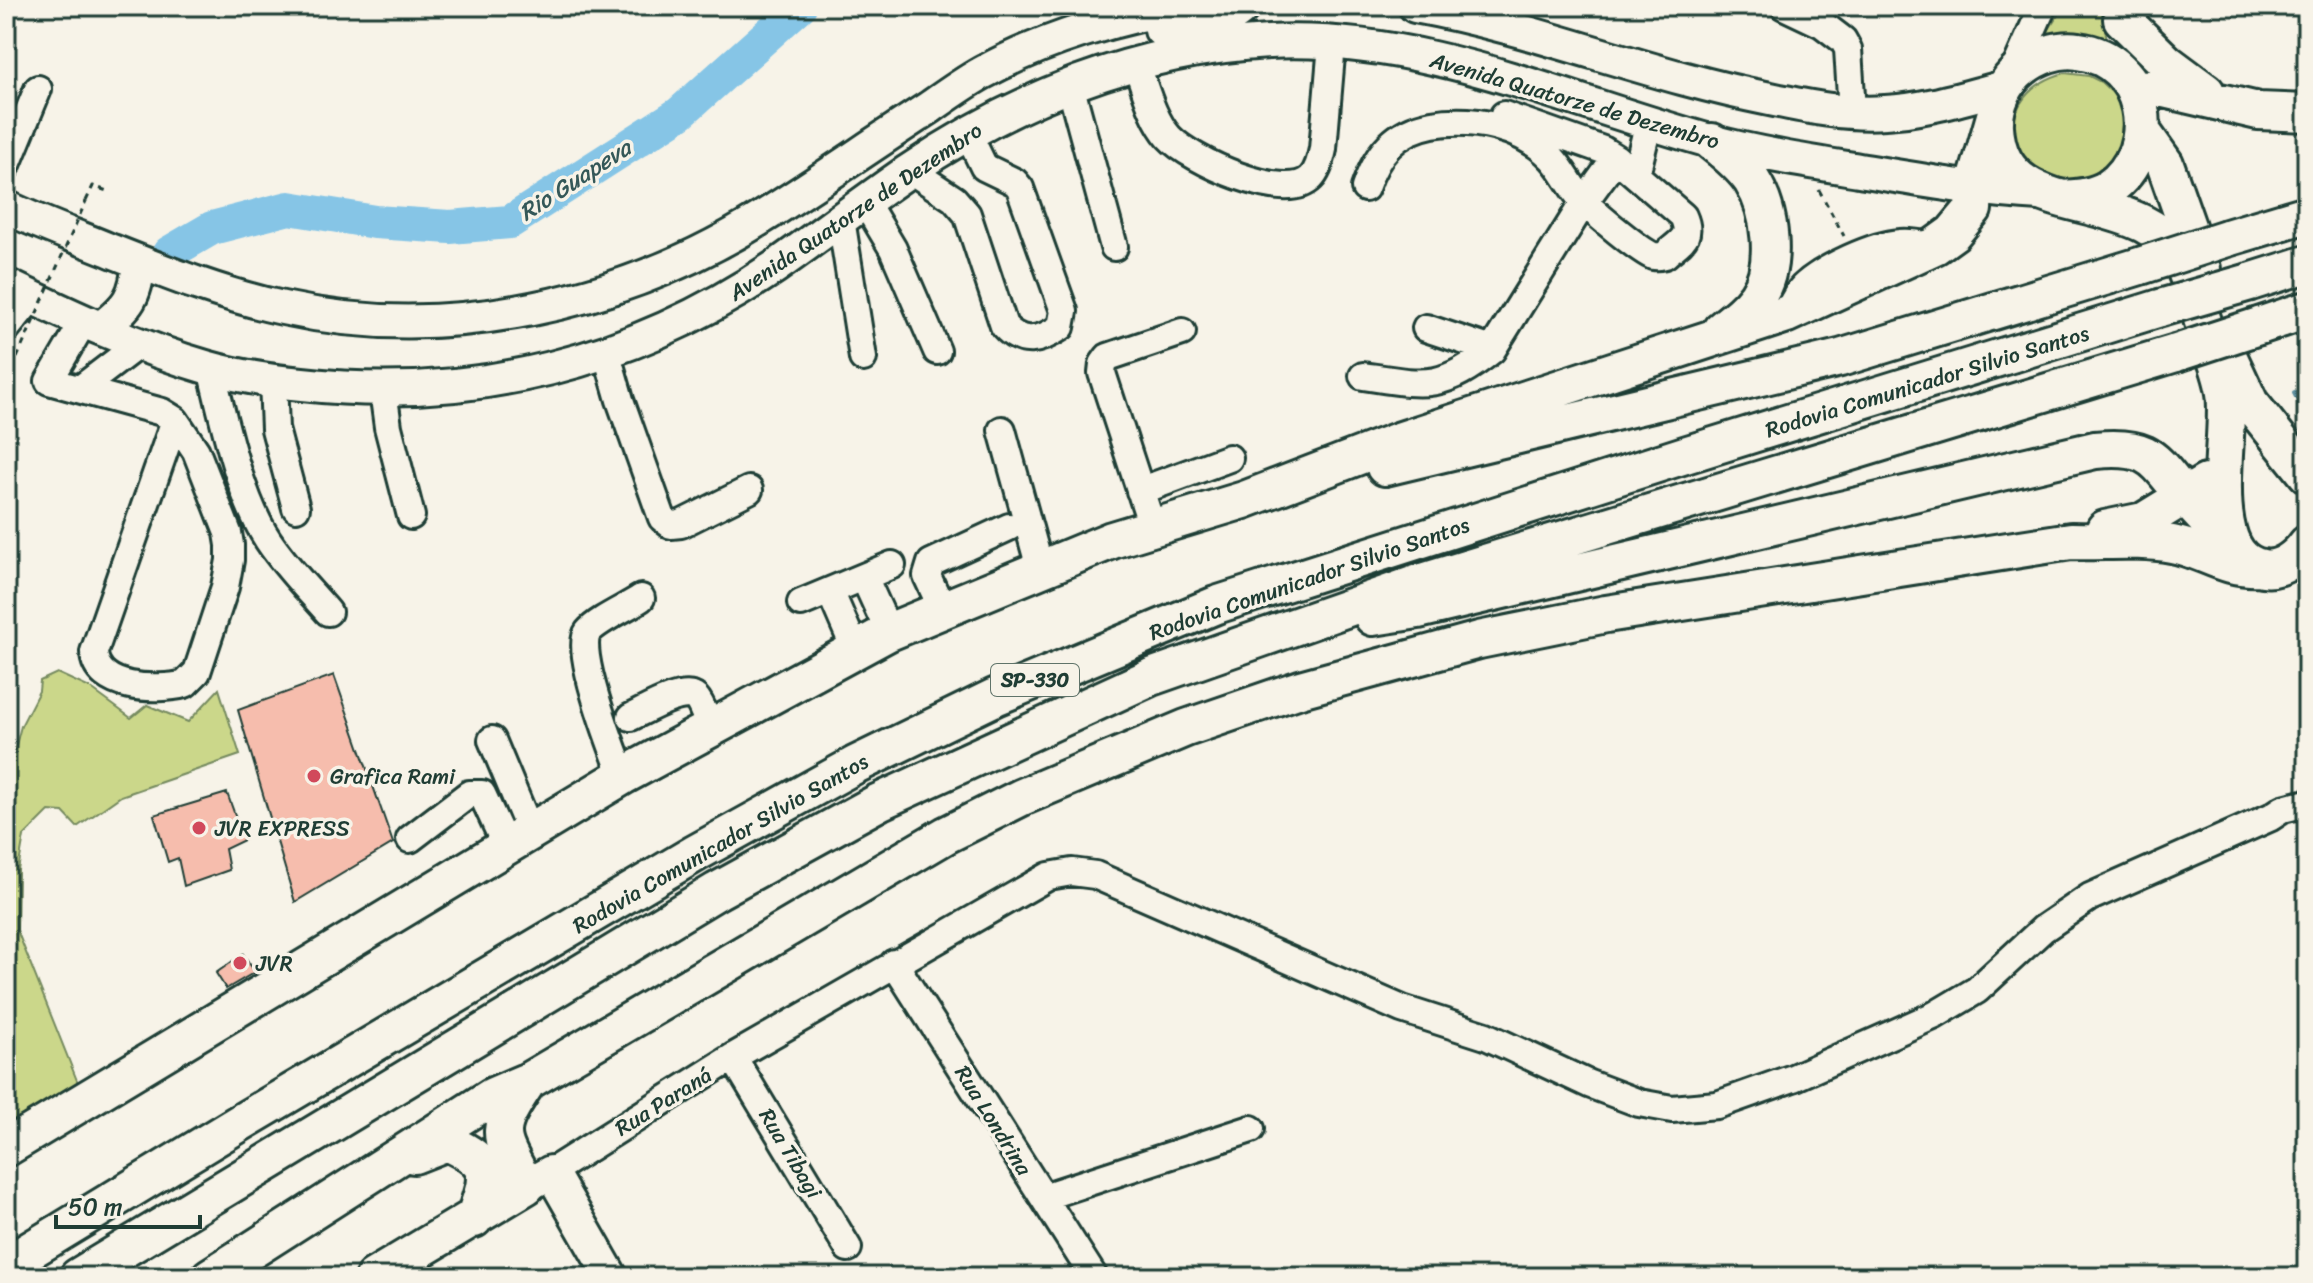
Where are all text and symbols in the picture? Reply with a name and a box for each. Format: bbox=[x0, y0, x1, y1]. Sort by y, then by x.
street label: Avenida Quatorze de Dezembro bbox=[1424, 40, 1724, 161]
street label: Avenida Quatorze de Dezembro bbox=[719, 111, 990, 312]
water label: Rio Guapeva bbox=[510, 127, 642, 232]
street label: Rodovia Comunicador Silvio Santos bbox=[1760, 314, 2094, 449]
street label: Rodovia Comunicador Silvio Santos bbox=[1144, 505, 1475, 652]
road number: SP-330 bbox=[991, 664, 1079, 696]
street label: Rodovia Comunicador Silvio Santos bbox=[565, 742, 876, 945]
place label: Grafica Rami bbox=[330, 757, 456, 796]
marker: Grafica Rami bbox=[305, 767, 323, 785]
place label: JVR EXPRESS bbox=[214, 809, 350, 848]
marker: JVR EXPRESS bbox=[190, 819, 208, 837]
place label: JVR bbox=[255, 944, 293, 983]
marker: JVR bbox=[231, 954, 249, 972]
street label: Rua Paraná bbox=[607, 1056, 720, 1147]
street label: Rua Londrina bbox=[944, 1057, 1044, 1184]
street label: Rua Tibagi bbox=[748, 1100, 834, 1207]
scale bar bbox=[56, 1179, 200, 1229]
text: 50 m bbox=[68, 1186, 123, 1228]

